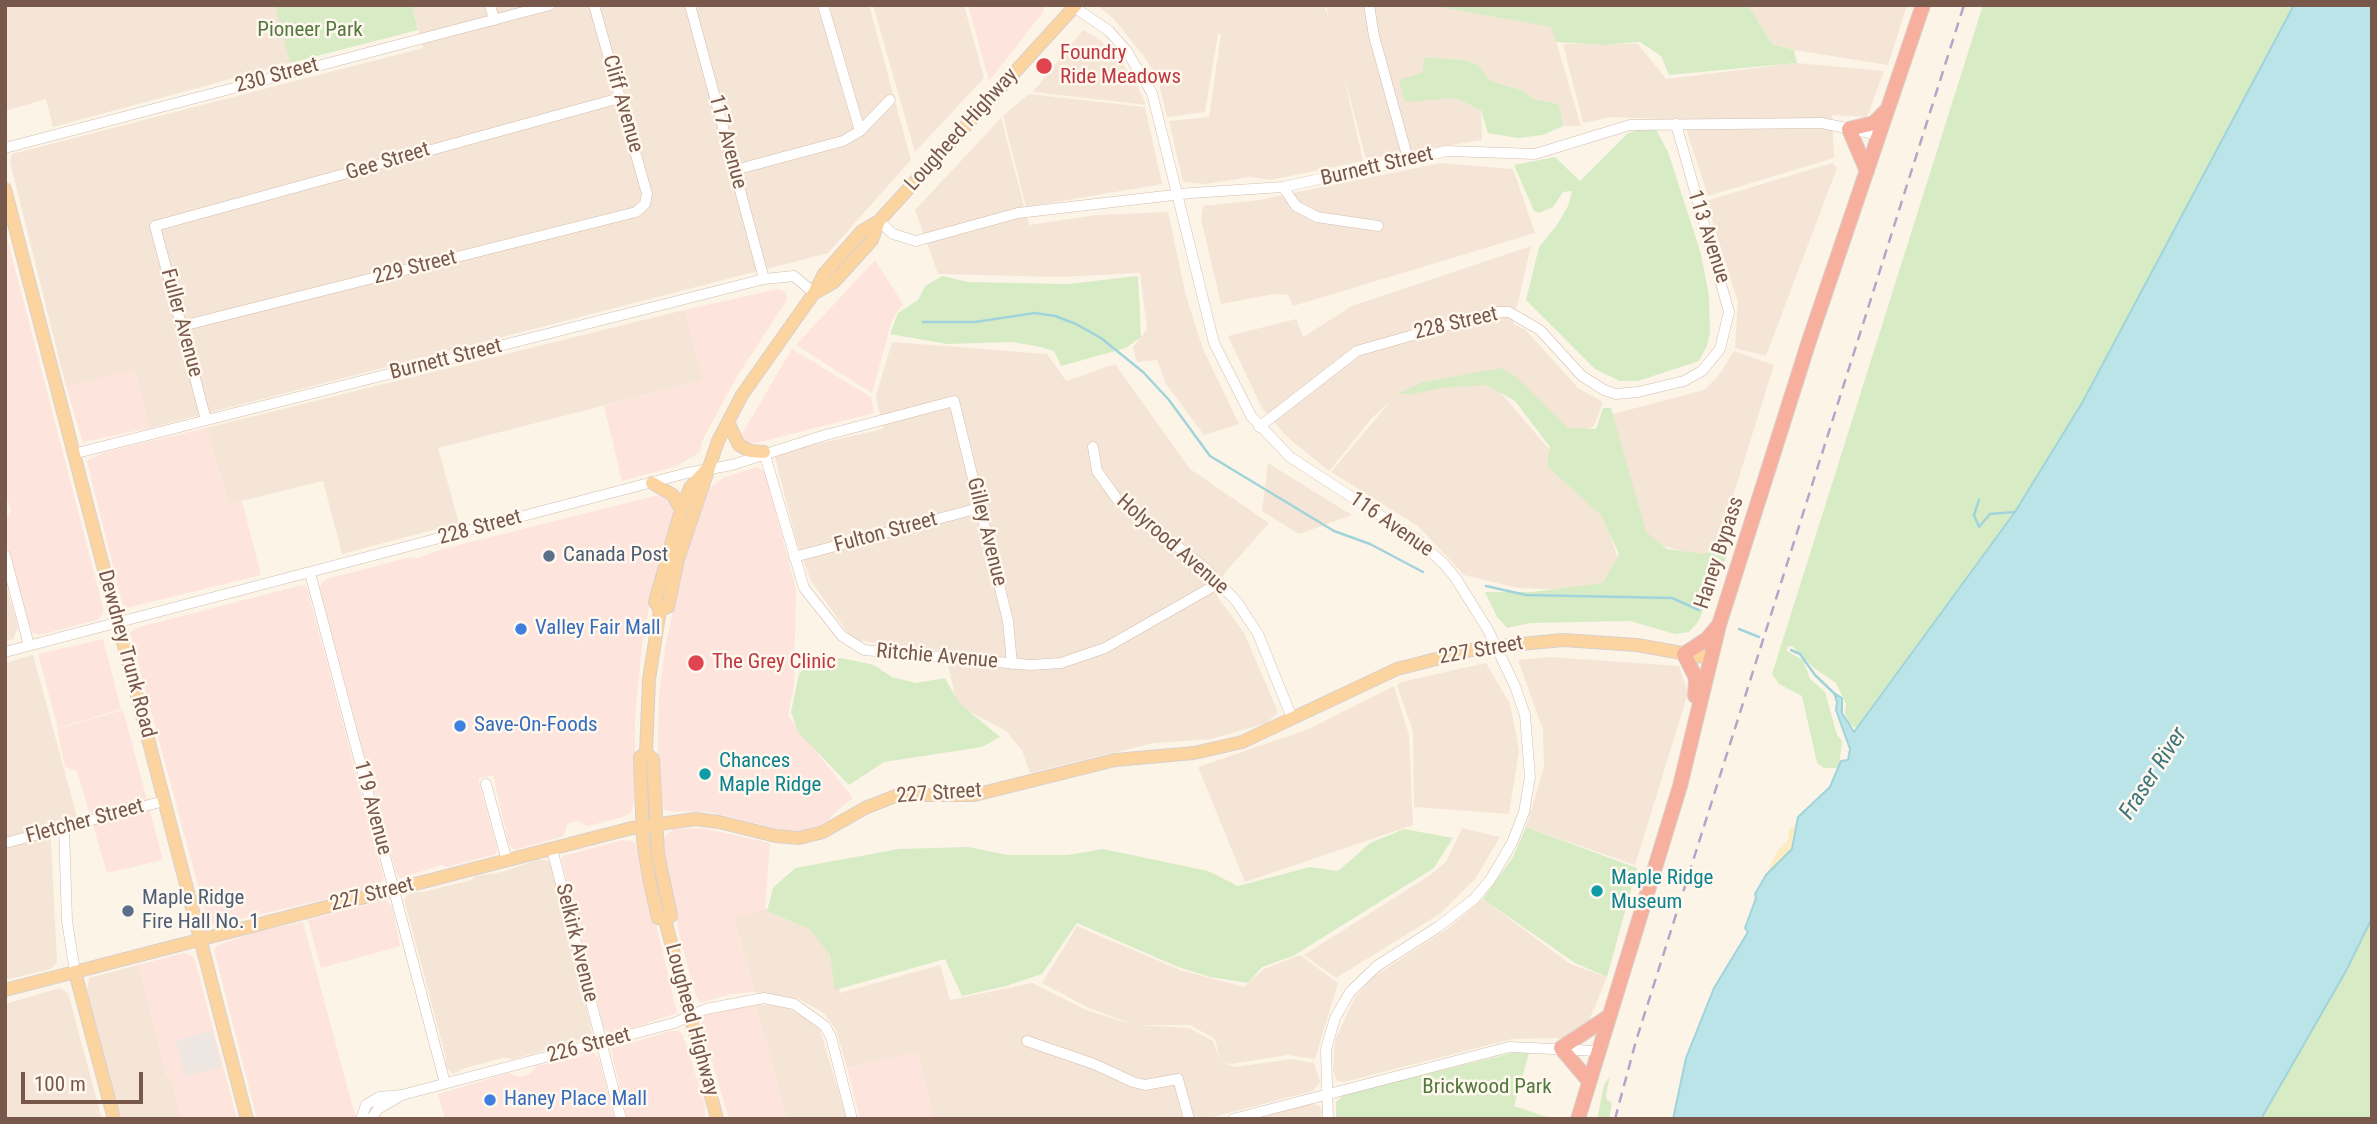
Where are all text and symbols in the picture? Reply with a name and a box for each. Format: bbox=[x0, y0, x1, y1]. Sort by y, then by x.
park label: Pioneer Park bbox=[257, 18, 363, 44]
place label: Foundry Ride Meadows bbox=[1060, 41, 1181, 91]
street label: Cliff Avenue bbox=[596, 52, 648, 156]
street label: 230 Street bbox=[233, 53, 321, 99]
marker: Foundry Ride Meadows bbox=[1034, 56, 1054, 76]
street label: Lougheed Highway bbox=[900, 63, 1024, 197]
street label: 117 Avenue bbox=[702, 92, 752, 192]
street label: Gee Street bbox=[343, 137, 433, 187]
street label: Burnett Street bbox=[1318, 142, 1436, 192]
street label: 113 Avenue bbox=[1681, 187, 1735, 287]
street label: 229 Street bbox=[371, 245, 459, 291]
street label: Fuller Avenue bbox=[154, 266, 208, 380]
street label: 228 Street bbox=[1412, 302, 1500, 346]
street label: Burnett Street bbox=[387, 334, 505, 386]
street label: Gilley Avenue bbox=[960, 475, 1012, 589]
street label: 116 Avenue bbox=[1344, 487, 1438, 563]
street label: Holyrood Avenue bbox=[1111, 490, 1233, 600]
street label: Haney Bypass bbox=[1690, 494, 1750, 612]
street label: 228 Street bbox=[436, 505, 524, 551]
street label: Fulton Street bbox=[832, 507, 940, 559]
place label: Canada Post bbox=[563, 543, 668, 569]
marker: Canada Post bbox=[541, 548, 557, 564]
street label: Dewdney Trunk Road bbox=[91, 567, 161, 741]
place label: Valley Fair Mall bbox=[535, 616, 661, 642]
marker: Valley Fair Mall bbox=[513, 621, 529, 637]
street label: 227 Street bbox=[1437, 631, 1525, 671]
street label: Ritchie Avenue bbox=[875, 639, 999, 675]
place label: The Grey Clinic bbox=[712, 650, 836, 676]
marker: The Grey Clinic bbox=[686, 653, 706, 673]
place label: Save-On-Foods bbox=[474, 713, 598, 739]
marker: Save-On-Foods bbox=[452, 718, 468, 734]
water label: Fraser River bbox=[2114, 723, 2194, 825]
place label: Chances Maple Ridge bbox=[719, 749, 821, 799]
street label: 119 Avenue bbox=[347, 758, 397, 858]
marker: Chances Maple Ridge bbox=[697, 766, 713, 782]
street label: 227 Street bbox=[896, 778, 982, 810]
street label: Fletcher Street bbox=[23, 794, 147, 850]
place label: Maple Ridge Museum bbox=[1611, 866, 1713, 916]
street label: 227 Street bbox=[328, 872, 416, 918]
street label: Selkirk Avenue bbox=[549, 881, 603, 1005]
marker: Maple Ridge Museum bbox=[1589, 883, 1605, 899]
place label: Maple Ridge Fire Hall No. 1 bbox=[142, 886, 260, 936]
marker: Maple Ridge Fire Hall No. 1 bbox=[120, 903, 136, 919]
street label: Lougheed Highway bbox=[659, 941, 723, 1099]
street label: 226 Street bbox=[545, 1023, 633, 1069]
scale bar bbox=[24, 1058, 147, 1102]
text: 100 m bbox=[34, 1072, 86, 1096]
park label: Brickwood Park bbox=[1422, 1075, 1552, 1101]
place label: Haney Place Mall bbox=[504, 1087, 647, 1113]
marker: Haney Place Mall bbox=[482, 1092, 498, 1108]

